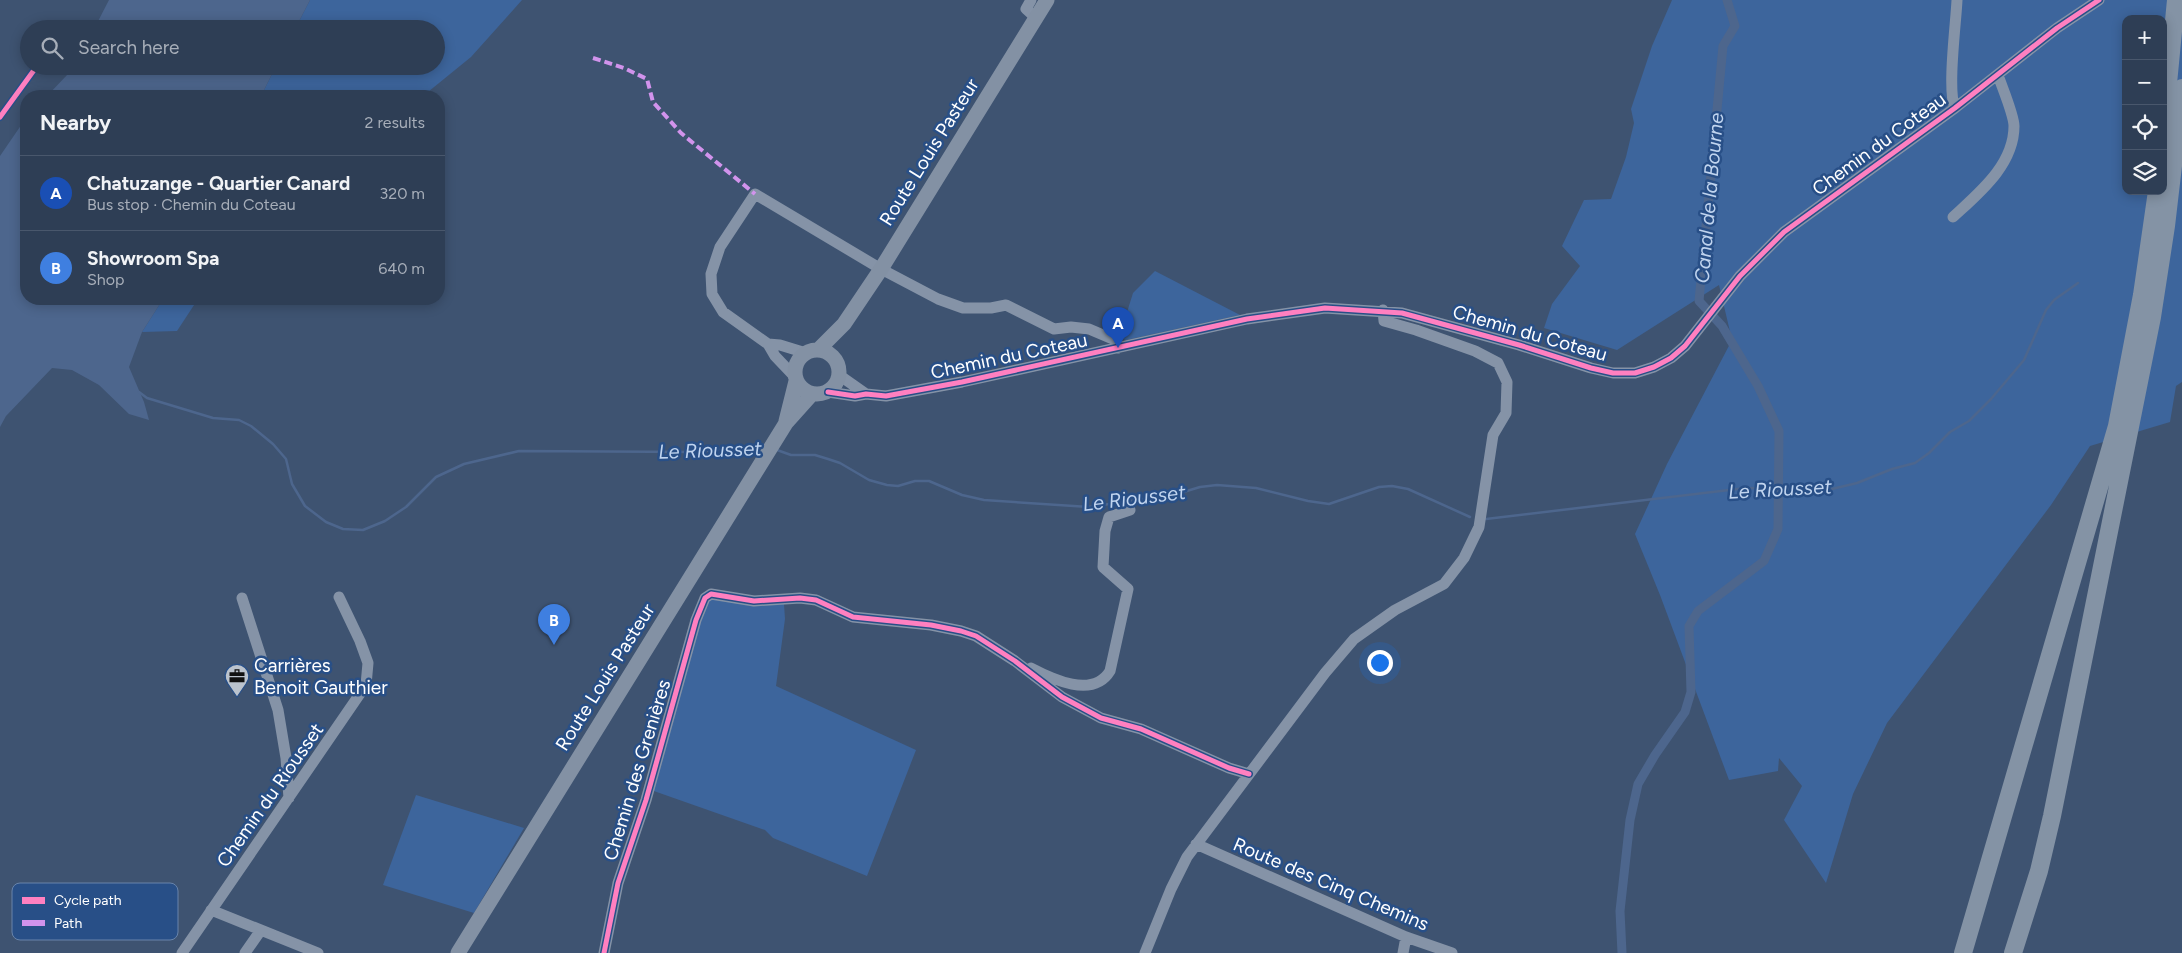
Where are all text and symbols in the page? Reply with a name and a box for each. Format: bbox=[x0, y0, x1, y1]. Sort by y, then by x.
map controls bbox=[2122, 15, 2167, 195]
button: + bbox=[2122, 15, 2167, 60]
search box bbox=[20, 20, 445, 75]
icon: search bbox=[38, 34, 66, 62]
text: Search here bbox=[78, 36, 180, 59]
button: − bbox=[2122, 60, 2167, 105]
street label: Route Louis Pasteur bbox=[874, 74, 984, 230]
street label: Chemin du Coteau bbox=[1808, 88, 1950, 200]
button: locate bbox=[2122, 105, 2167, 150]
text: Nearby bbox=[40, 110, 111, 135]
water label: Canal de la Bourne bbox=[1690, 112, 1728, 284]
text: 2 results bbox=[365, 113, 425, 132]
button: layers bbox=[2122, 150, 2167, 195]
text: Chatuzange - Quartier Canard bbox=[87, 172, 350, 195]
text: A bbox=[50, 184, 62, 203]
text: 320 m bbox=[380, 184, 425, 203]
text: Bus stop · Chemin du Coteau bbox=[87, 195, 296, 214]
text: Showroom Spa bbox=[87, 247, 219, 270]
text: B bbox=[51, 259, 61, 278]
text: 640 m bbox=[378, 259, 425, 278]
text: Shop bbox=[87, 270, 125, 289]
street label: Chemin du Coteau bbox=[1450, 300, 1610, 366]
pin: A bbox=[1102, 307, 1134, 348]
street label: Chemin du Coteau bbox=[929, 328, 1089, 384]
water label: Le Riousset bbox=[658, 436, 763, 464]
water label: Le Riousset bbox=[1728, 474, 1833, 504]
water label: Le Riousset bbox=[1081, 480, 1187, 516]
street label: Route Louis Pasteur bbox=[550, 599, 660, 755]
pin: B bbox=[538, 604, 570, 645]
your location bbox=[1367, 650, 1393, 676]
place label: Carrières Benoit Gauthier bbox=[254, 654, 388, 699]
office icon: Carrières Benoit Gauthier bbox=[224, 663, 250, 697]
street label: Chemin des Grenières bbox=[599, 677, 676, 863]
street label: Chemin du Riousset bbox=[212, 719, 328, 871]
street label: Route des Cinq Chemins bbox=[1230, 832, 1432, 936]
legend bbox=[12, 883, 178, 940]
text: Cycle path bbox=[54, 892, 122, 909]
text: Path bbox=[54, 915, 82, 932]

